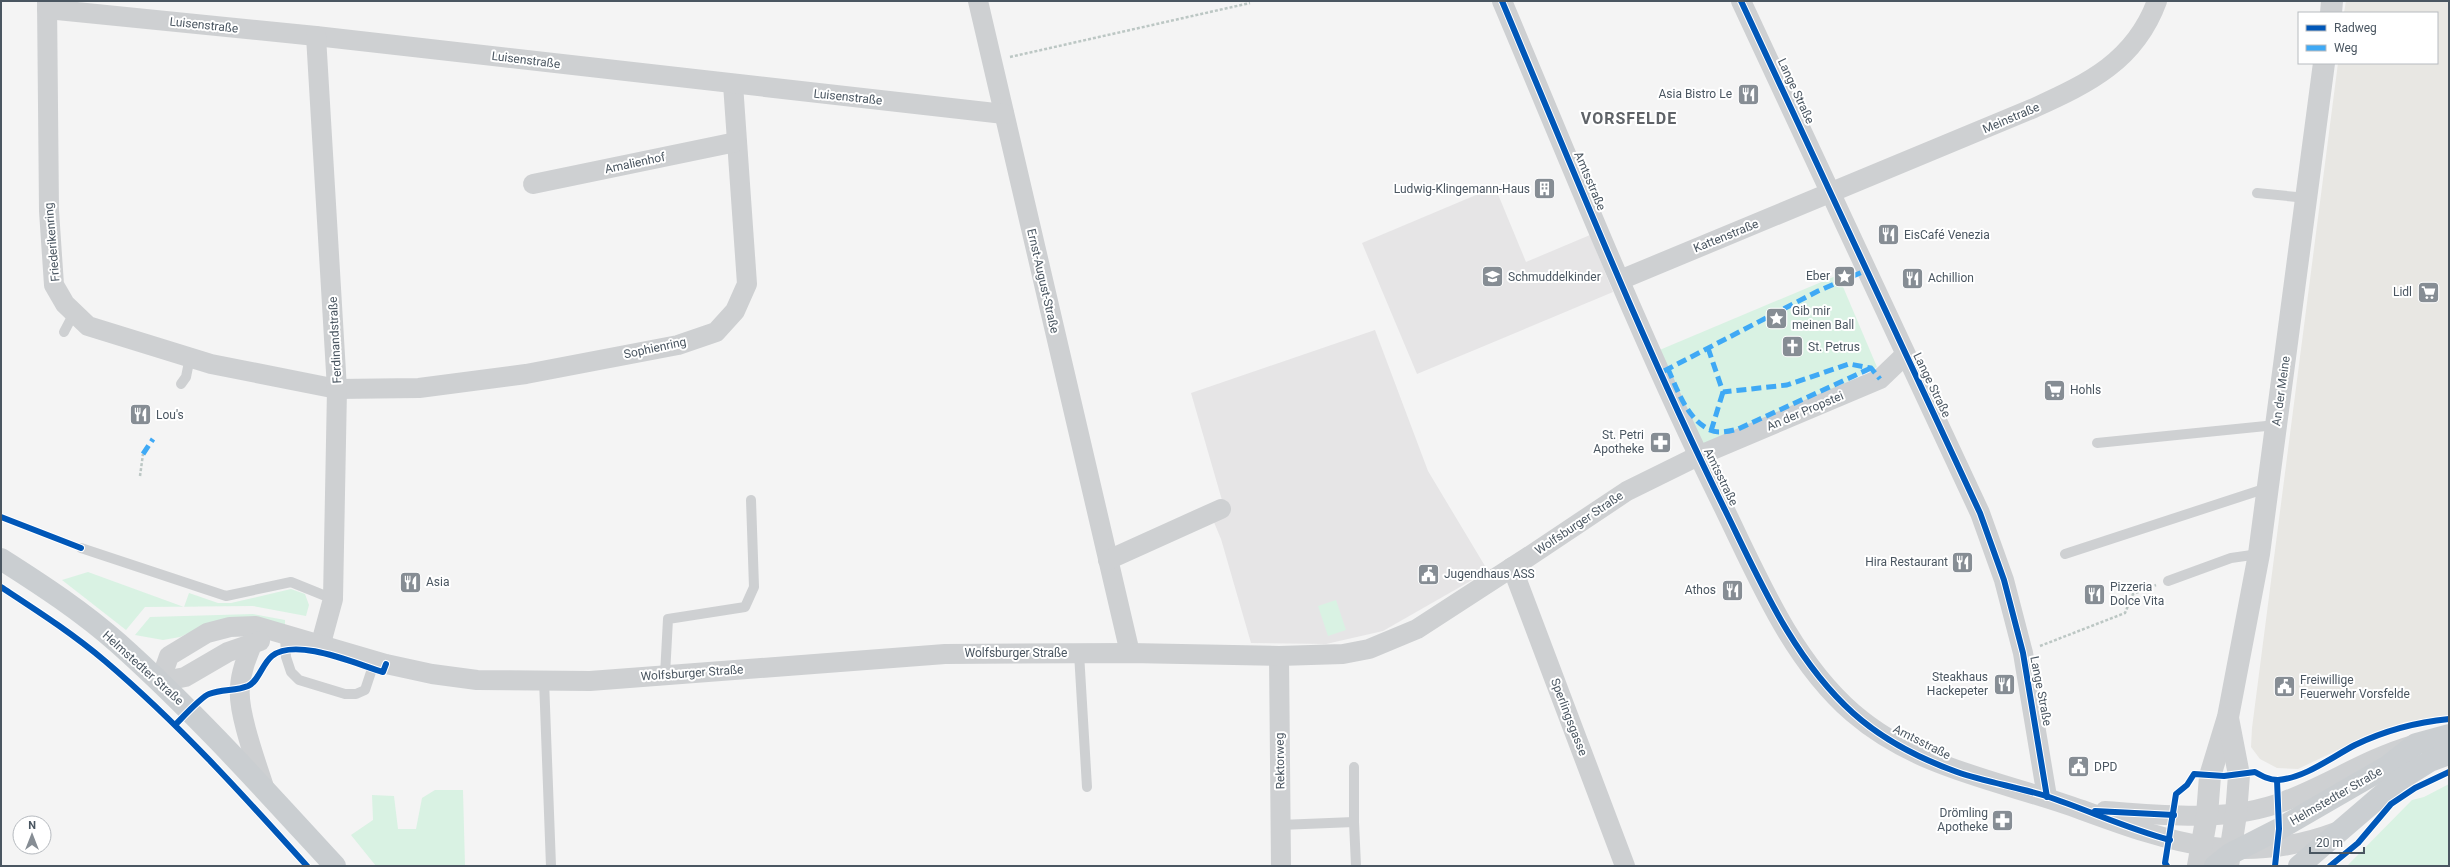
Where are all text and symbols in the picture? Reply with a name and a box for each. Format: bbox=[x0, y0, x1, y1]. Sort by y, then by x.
legend bbox=[2298, 12, 2438, 64]
street label: Luisenstraße bbox=[169, 14, 239, 36]
text: Radweg bbox=[2334, 21, 2377, 35]
text: Weg bbox=[2334, 41, 2358, 55]
street label: Luisenstraße bbox=[491, 49, 561, 71]
street label: Lange Straße bbox=[1775, 56, 1817, 126]
restaurant icon: Asia Bistro Le bbox=[1735, 81, 1761, 107]
street label: Luisenstraße bbox=[813, 86, 883, 108]
place label: Asia Bistro Le bbox=[1658, 87, 1732, 101]
street label: Meinstraße bbox=[1980, 100, 2042, 136]
district label: VORSFELDE bbox=[1581, 109, 1677, 128]
street label: Amalienhof bbox=[604, 150, 667, 176]
street label: Amtsstraße bbox=[1571, 150, 1609, 212]
building icon: Ludwig-Klingemann-Haus bbox=[1532, 176, 1558, 202]
place label: Ludwig-Klingemann-Haus bbox=[1394, 182, 1530, 196]
street label: Friederikenring bbox=[42, 202, 62, 282]
street label: Kattenstraße bbox=[1691, 217, 1761, 255]
restaurant icon: EisCafé Venezia bbox=[1876, 222, 1902, 248]
street label: Ernst-August-Straße bbox=[1024, 227, 1062, 335]
place label: EisCafé Venezia bbox=[1904, 228, 1990, 242]
place icon: Eber bbox=[1832, 263, 1858, 289]
school or university icon: Schmuddelkinder bbox=[1479, 264, 1505, 290]
restaurant icon: Achillion bbox=[1900, 265, 1926, 291]
place label: Eber bbox=[1806, 269, 1830, 283]
place label: Schmuddelkinder bbox=[1508, 270, 1601, 284]
place label: Achillion bbox=[1928, 271, 1974, 285]
supermarket icon: Lidl bbox=[2415, 279, 2441, 305]
place label: Lidl bbox=[2393, 285, 2412, 299]
street label: Ferdinandstraße bbox=[326, 296, 344, 384]
place label: Gib mir meinen Ball bbox=[1792, 304, 1854, 332]
place icon: Gib mir meinen Ball bbox=[1764, 305, 1790, 331]
church icon: St. Petrus bbox=[1780, 334, 1806, 360]
street label: Sophienring bbox=[622, 335, 688, 361]
place label: St. Petrus bbox=[1808, 340, 1860, 354]
street label: Lange Straße bbox=[1910, 350, 1954, 420]
street label: An der Meine bbox=[2269, 355, 2293, 427]
supermarket icon: Hohls bbox=[2041, 377, 2067, 403]
place label: Hohls bbox=[2070, 383, 2101, 397]
street label: An der Propstei bbox=[1764, 388, 1846, 433]
restaurant icon: Lou's bbox=[127, 402, 153, 428]
place label: Lou's bbox=[156, 408, 184, 422]
place label: St. Petri Apotheke bbox=[1593, 428, 1644, 456]
pharmacy icon: St. Petri Apotheke bbox=[1647, 429, 1673, 455]
street label: Amtsstraße bbox=[1701, 446, 1741, 508]
street label: Wolfsburger Straße bbox=[1532, 488, 1626, 558]
restaurant icon: Hira Restaurant bbox=[1950, 549, 1976, 575]
place label: Hira Restaurant bbox=[1865, 555, 1948, 569]
public building icon: Jugendhaus ASS bbox=[1416, 561, 1442, 587]
place label: Jugendhaus ASS bbox=[1444, 567, 1535, 581]
restaurant icon: Asia bbox=[398, 569, 424, 595]
place label: Asia bbox=[426, 575, 449, 589]
restaurant icon: Athos bbox=[1719, 577, 1745, 603]
place label: Pizzeria Dolce Vita bbox=[2110, 580, 2164, 608]
restaurant icon: Pizzeria Dolce Vita bbox=[2082, 581, 2108, 607]
place label: Athos bbox=[1685, 583, 1716, 597]
street label: Helmstedter Straße bbox=[100, 628, 186, 708]
street label: Wolfsburger Straße bbox=[965, 646, 1067, 660]
street label: Lange Straße bbox=[2027, 655, 2055, 727]
street label: Wolfsburger Straße bbox=[640, 662, 744, 684]
place label: Steakhaus Hackepeter bbox=[1927, 670, 1988, 698]
restaurant icon: Steakhaus Hackepeter bbox=[1991, 671, 2017, 697]
place label: Freiwillige Feuerwehr Vorsfelde bbox=[2300, 673, 2410, 701]
public building icon: Freiwillige Feuerwehr Vorsfelde bbox=[2271, 674, 2297, 700]
street label: Sperlingsgasse bbox=[1548, 676, 1590, 758]
street label: Amtsstraße bbox=[1891, 722, 1953, 762]
street label: Rektorweg bbox=[1273, 732, 1287, 790]
public building icon: DPD bbox=[2065, 754, 2091, 780]
place label: DPD bbox=[2094, 760, 2117, 774]
street label: Helmstedter Straße bbox=[2288, 764, 2384, 828]
place label: Drömling Apotheke bbox=[1937, 806, 1988, 834]
pharmacy icon: Drömling Apotheke bbox=[1990, 807, 2016, 833]
north arrow bbox=[12, 815, 52, 855]
text: N bbox=[28, 819, 36, 832]
scale bar bbox=[2310, 829, 2364, 855]
text: 20 m bbox=[2316, 836, 2343, 850]

